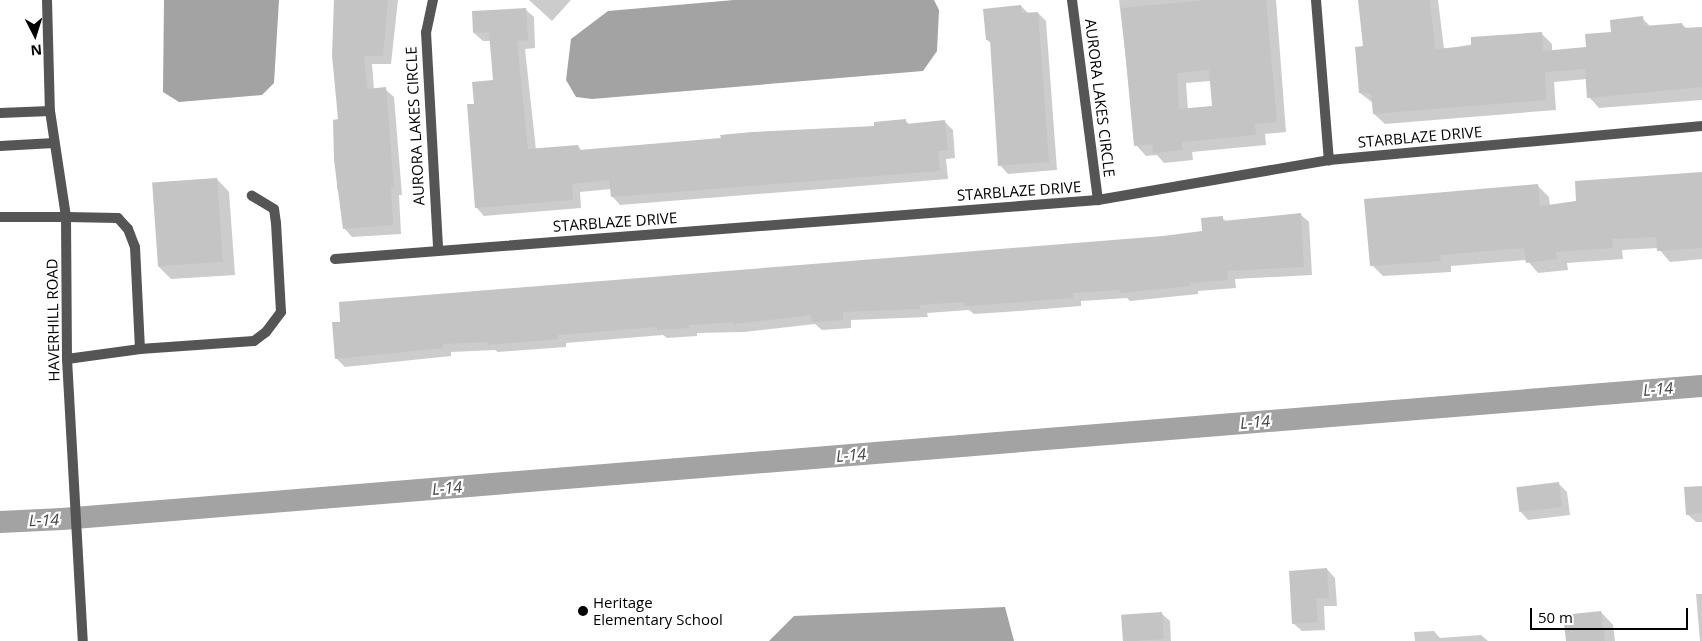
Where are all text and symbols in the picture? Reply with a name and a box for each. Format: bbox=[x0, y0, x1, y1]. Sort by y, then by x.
north arrow bbox=[10, 10, 60, 60]
street label: AURORA LAKES CIRCLE bbox=[1081, 18, 1119, 178]
text: N bbox=[30, 40, 43, 60]
street label: AURORA LAKES CIRCLE bbox=[402, 46, 428, 206]
street label: STARBLAZE DRIVE bbox=[1357, 123, 1483, 151]
street label: STARBLAZE DRIVE bbox=[956, 178, 1082, 204]
street label: STARBLAZE DRIVE bbox=[552, 209, 678, 235]
street label: HAVERHILL ROAD bbox=[43, 258, 63, 382]
water label: L-14 bbox=[1642, 378, 1674, 400]
water label: L-14 bbox=[1239, 411, 1271, 433]
water label: L-14 bbox=[835, 444, 867, 466]
water label: L-14 bbox=[431, 477, 463, 499]
water label: L-14 bbox=[29, 510, 59, 530]
place label: Heritage Elementary School bbox=[593, 593, 723, 628]
scale bar bbox=[1532, 598, 1690, 630]
marker: Heritage Elementary School bbox=[577, 605, 589, 617]
text: 50 m bbox=[1538, 607, 1573, 627]

